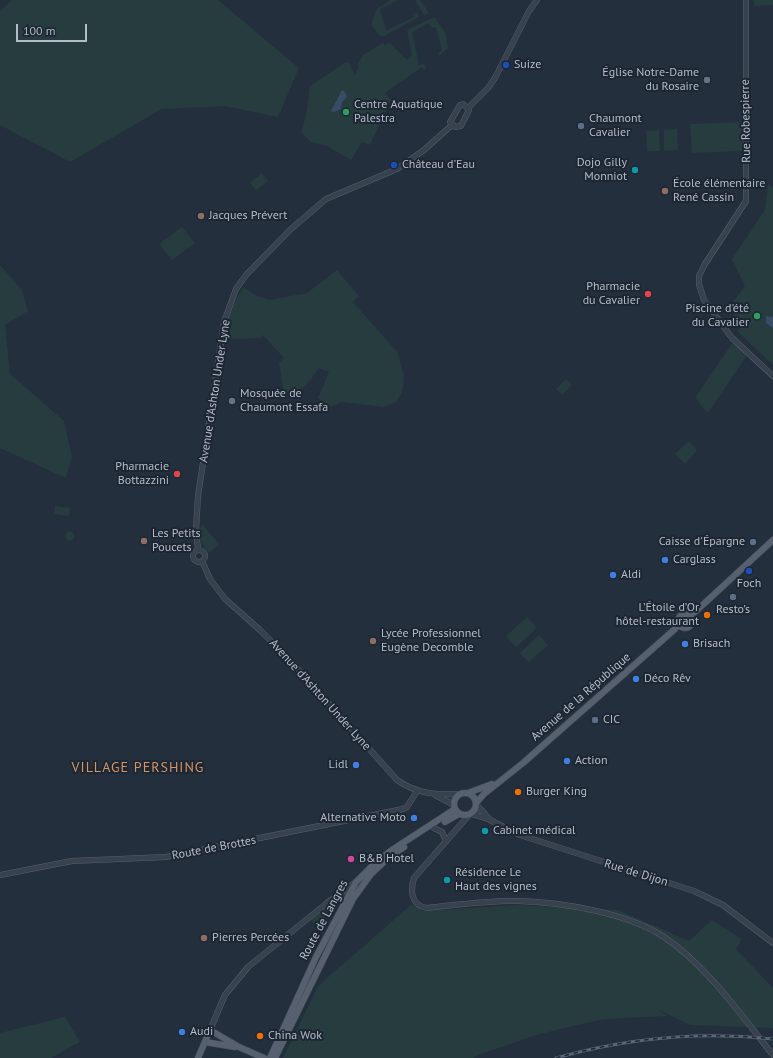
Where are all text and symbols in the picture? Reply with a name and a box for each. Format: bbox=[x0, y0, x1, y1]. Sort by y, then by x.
scale bar bbox=[18, 16, 89, 42]
text: 100 m bbox=[23, 23, 56, 38]
place label: Suize bbox=[514, 58, 541, 72]
marker: Suize bbox=[501, 60, 511, 70]
place label: Église Notre-Dame du Rosaire bbox=[602, 66, 699, 94]
marker: Église Notre-Dame du Rosaire bbox=[702, 75, 712, 85]
street label: Rue Robespierre bbox=[738, 79, 754, 163]
place label: Centre Aquatique Palestra bbox=[354, 98, 443, 126]
marker: Centre Aquatique Palestra bbox=[341, 107, 351, 117]
place label: Chaumont Cavalier bbox=[589, 112, 642, 140]
marker: Chaumont Cavalier bbox=[576, 121, 586, 131]
place label: Dojo Gilly Monniot bbox=[577, 156, 627, 184]
place label: Château d'Eau bbox=[402, 158, 475, 172]
marker: Château d'Eau bbox=[389, 160, 399, 170]
marker: Dojo Gilly Monniot bbox=[630, 165, 640, 175]
place label: École élémentaire René Cassin bbox=[673, 177, 765, 205]
marker: École élémentaire René Cassin bbox=[660, 186, 670, 196]
place label: Jacques Prévert bbox=[209, 209, 287, 223]
marker: Jacques Prévert bbox=[196, 211, 206, 221]
place label: Pharmacie du Cavalier bbox=[583, 280, 640, 308]
marker: Pharmacie du Cavalier bbox=[643, 289, 653, 299]
place label: Piscine d'été du Cavalier bbox=[686, 302, 749, 330]
marker: Piscine d'été du Cavalier bbox=[752, 311, 762, 321]
street label: Avenue d'Ashton Under Lyne bbox=[197, 318, 233, 464]
place label: Mosquée de Chaumont Essafa bbox=[240, 387, 328, 415]
marker: Mosquée de Chaumont Essafa bbox=[227, 396, 237, 406]
place label: Pharmacie Bottazzini bbox=[115, 460, 169, 488]
marker: Pharmacie Bottazzini bbox=[172, 469, 182, 479]
place label: Les Petits Poucets bbox=[152, 527, 201, 555]
place label: Caisse d'Épargne bbox=[659, 535, 745, 549]
marker: Les Petits Poucets bbox=[139, 536, 149, 546]
marker: Caisse d'Épargne bbox=[748, 537, 758, 547]
place label: Carglass bbox=[673, 553, 716, 567]
marker: Carglass bbox=[660, 555, 670, 565]
marker: Foch bbox=[744, 566, 754, 576]
place label: Aldi bbox=[621, 568, 641, 582]
marker: Aldi bbox=[608, 570, 618, 580]
place label: Foch bbox=[737, 577, 761, 591]
marker: Resto’s bbox=[728, 592, 738, 602]
place label: L’Étoile d’Or hôtel-restaurant bbox=[616, 601, 699, 629]
place label: Resto’s bbox=[716, 603, 750, 617]
marker: L’Étoile d’Or hôtel-restaurant bbox=[702, 610, 712, 620]
place label: Lycée Professionnel Eugène Decomble bbox=[381, 627, 481, 655]
street label: Avenue d'Ashton Under Lyne bbox=[266, 636, 374, 754]
marker: Lycée Professionnel Eugène Decomble bbox=[368, 636, 378, 646]
place label: Brisach bbox=[693, 637, 730, 651]
marker: Brisach bbox=[680, 639, 690, 649]
street label: Avenue de la République bbox=[528, 650, 634, 744]
place label: Déco Rêv bbox=[644, 672, 691, 686]
marker: Déco Rêv bbox=[631, 674, 641, 684]
place label: CIC bbox=[603, 713, 620, 727]
marker: CIC bbox=[590, 715, 600, 725]
place label: Action bbox=[575, 754, 608, 768]
marker: Action bbox=[562, 756, 572, 766]
place label: Lidl bbox=[329, 758, 348, 772]
district label: VILLAGE PERSHING bbox=[72, 760, 204, 776]
marker: Lidl bbox=[351, 760, 361, 770]
place label: Burger King bbox=[526, 785, 587, 799]
marker: Burger King bbox=[513, 787, 523, 797]
place label: Alternative Moto bbox=[320, 811, 406, 825]
marker: Alternative Moto bbox=[409, 813, 419, 823]
place label: Cabinet médical bbox=[493, 824, 576, 838]
marker: Cabinet médical bbox=[480, 826, 490, 836]
street label: Route de Brottes bbox=[171, 833, 257, 863]
place label: B&B Hotel bbox=[359, 852, 414, 866]
marker: B&B Hotel bbox=[346, 854, 356, 864]
street label: Rue de Dijon bbox=[602, 856, 670, 890]
place label: Résidence Le Haut des vignes bbox=[455, 866, 537, 894]
marker: Résidence Le Haut des vignes bbox=[442, 875, 452, 885]
street label: Route de Langres bbox=[297, 878, 351, 962]
place label: Pierres Percées bbox=[212, 931, 289, 945]
marker: Pierres Percées bbox=[199, 933, 209, 943]
place label: Audi bbox=[190, 1025, 213, 1039]
marker: Audi bbox=[177, 1027, 187, 1037]
place label: China Wok bbox=[268, 1029, 322, 1043]
marker: China Wok bbox=[255, 1031, 265, 1041]

